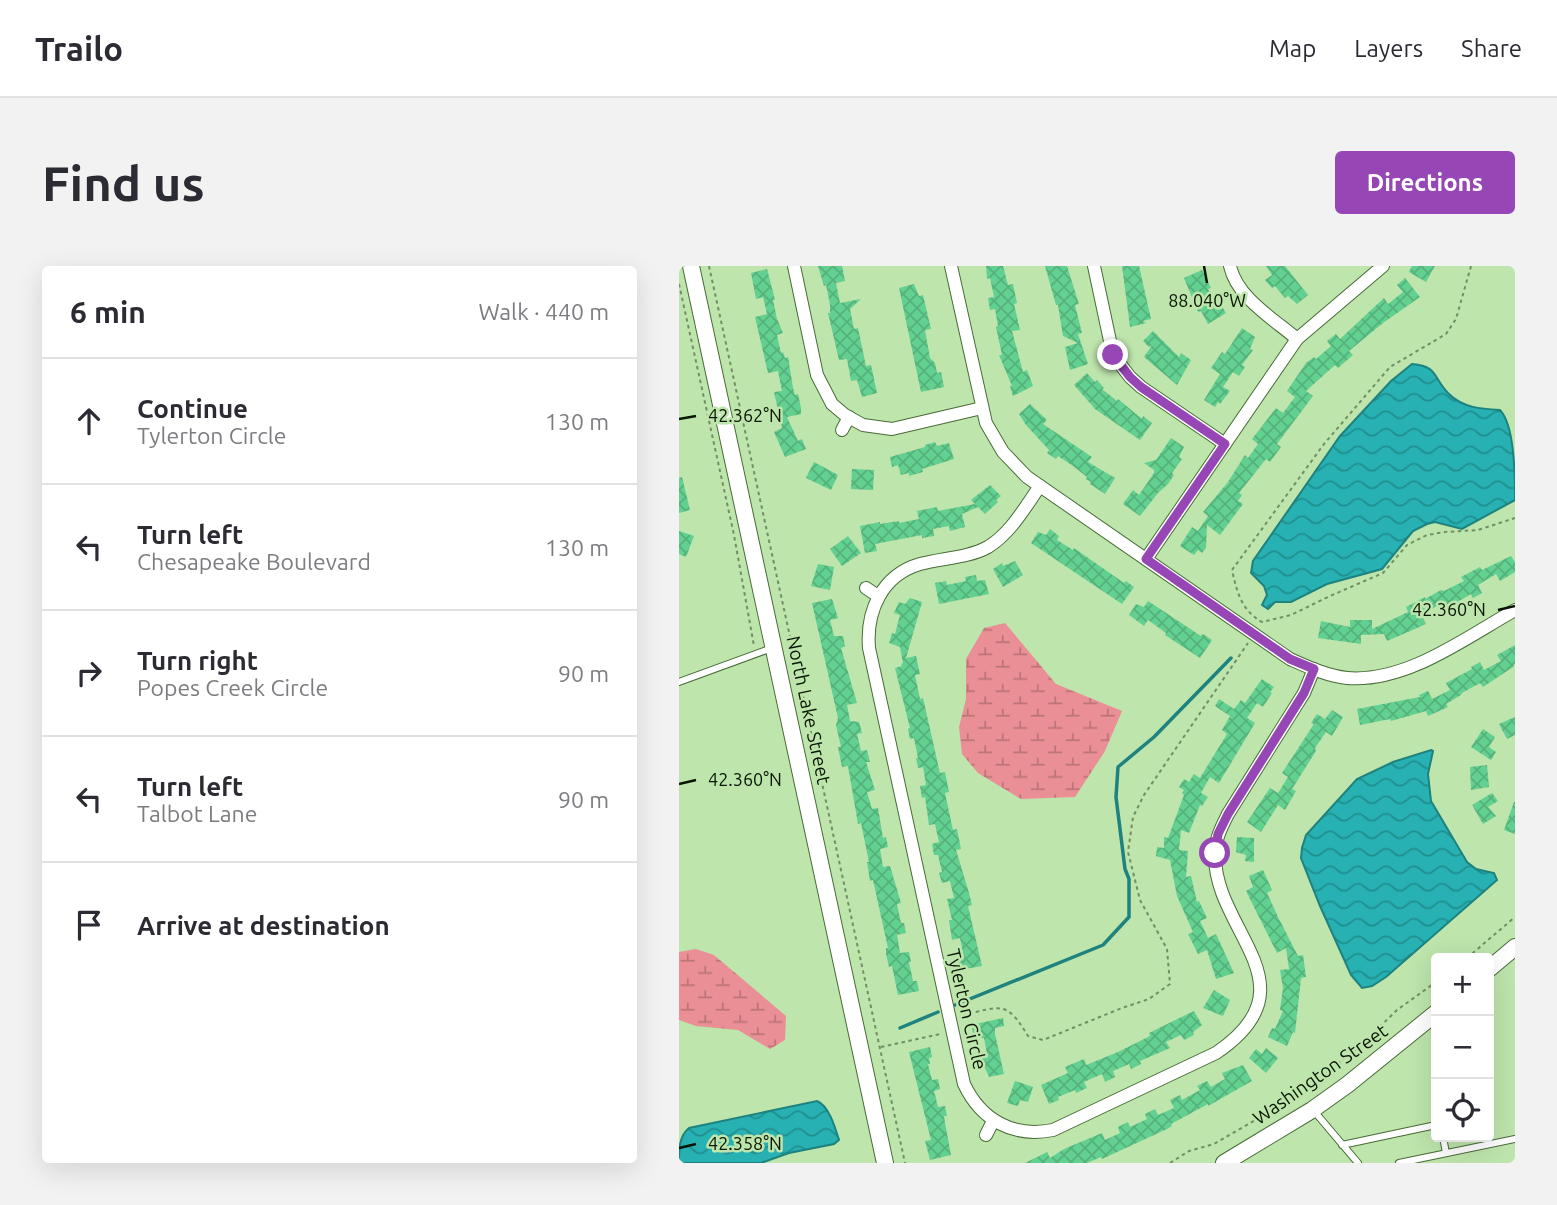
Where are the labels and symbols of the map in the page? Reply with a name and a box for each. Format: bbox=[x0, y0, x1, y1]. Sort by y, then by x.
text: 88.040°W bbox=[1168, 290, 1246, 310]
route end bbox=[1097, 339, 1128, 370]
text: 42.362°N bbox=[708, 405, 782, 425]
text: 42.360°N bbox=[1412, 599, 1486, 619]
street label: North Lake Street bbox=[783, 634, 836, 787]
text: 42.360°N bbox=[708, 769, 782, 789]
route start bbox=[1199, 837, 1230, 868]
street label: Tylerton Circle bbox=[942, 946, 992, 1072]
street label: Washington Street bbox=[1248, 1019, 1392, 1129]
text: 42.358°N bbox=[708, 1133, 782, 1153]

